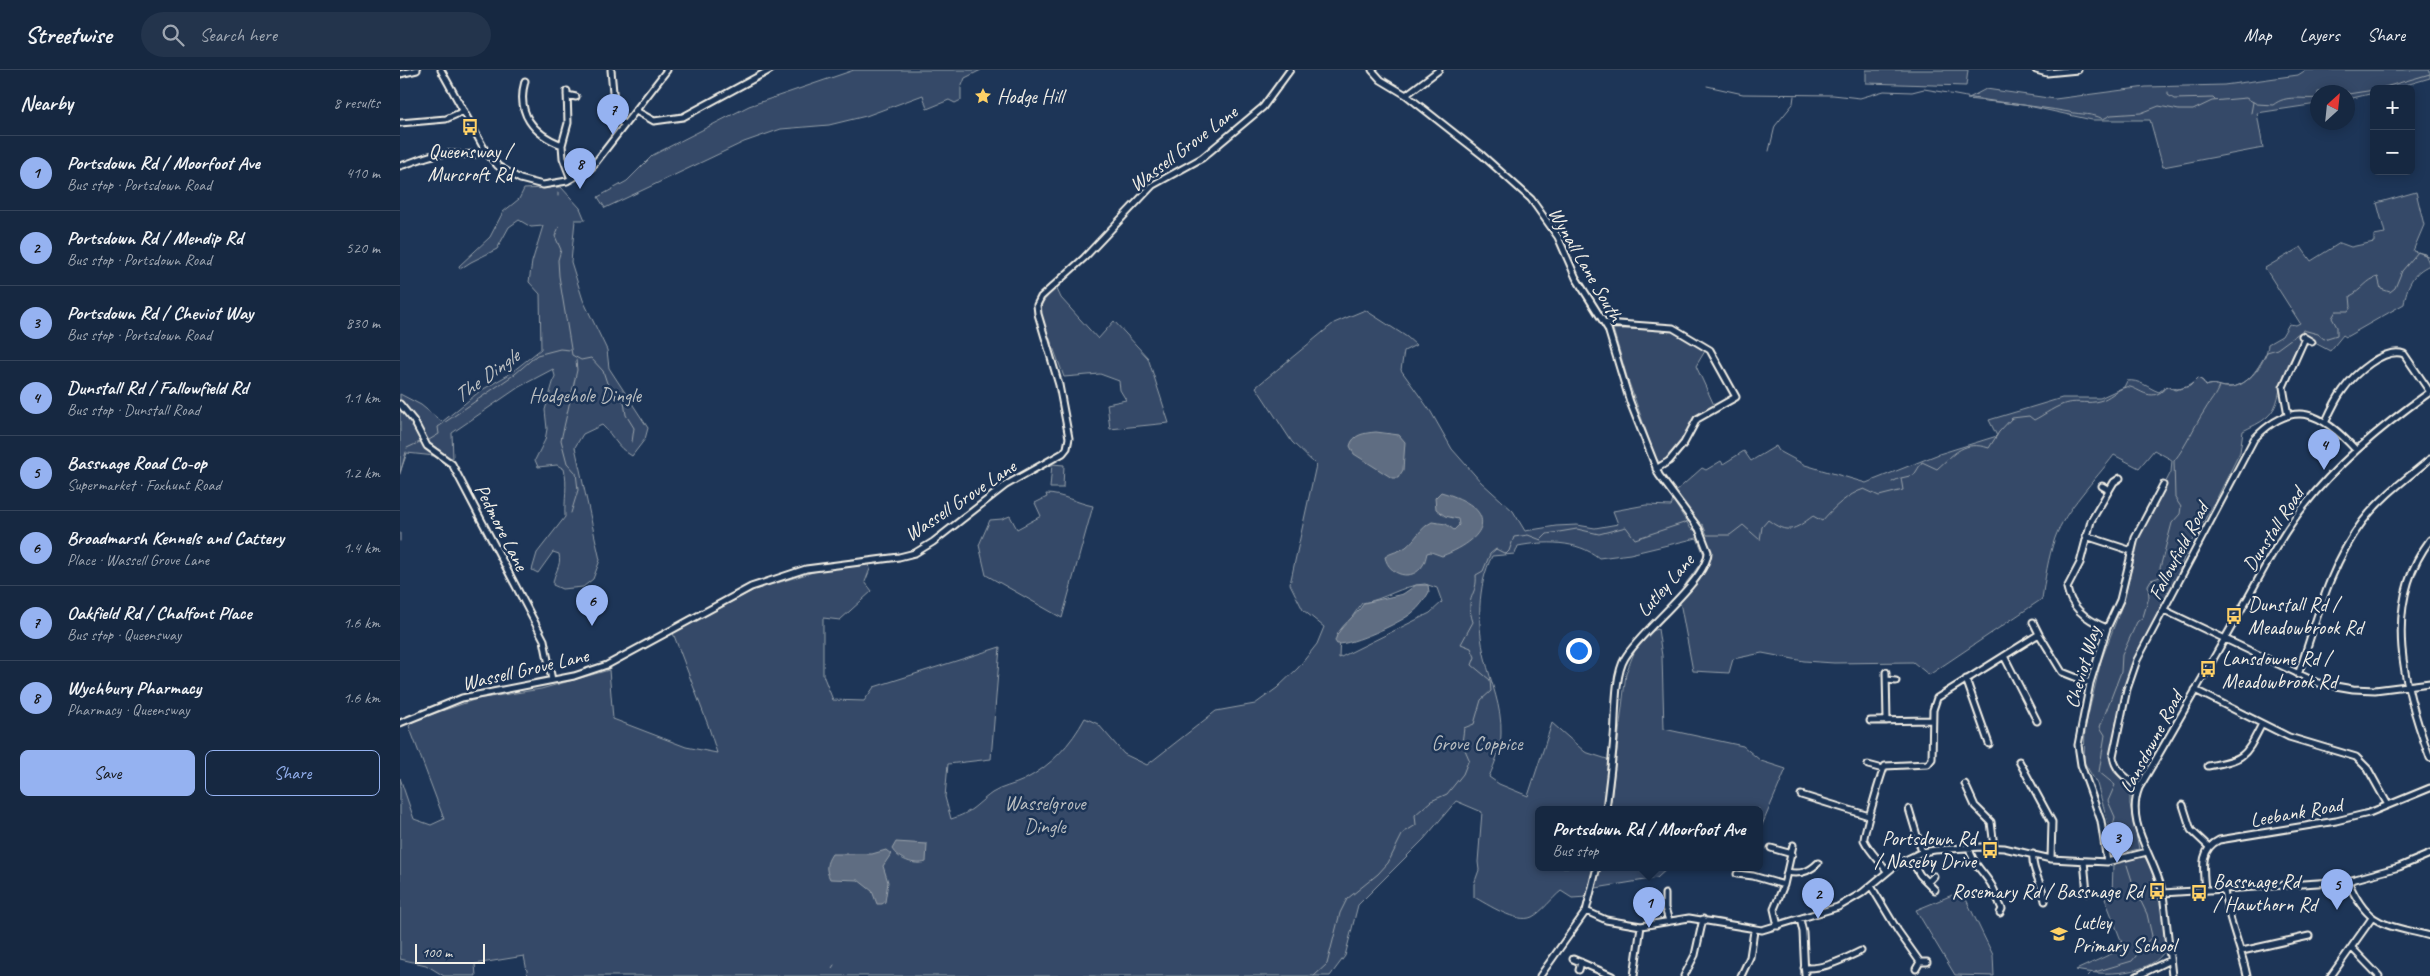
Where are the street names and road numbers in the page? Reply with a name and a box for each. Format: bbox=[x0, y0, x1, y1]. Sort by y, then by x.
street label: Wassell Grove Lane bbox=[1124, 99, 1243, 197]
street label: Wynall Lane South bbox=[1543, 203, 1629, 327]
street label: Wassell Grove Lane bbox=[900, 453, 1022, 547]
street label: Pedmore Lane bbox=[469, 480, 535, 576]
street label: Dunstall Road bbox=[2237, 480, 2312, 576]
street label: Fallowfield Road bbox=[2142, 496, 2216, 604]
street label: Lutley Lane bbox=[1631, 548, 1701, 622]
street label: Cheviot Way bbox=[2059, 621, 2107, 711]
street label: Wassell Grove Lane bbox=[460, 642, 592, 696]
street label: Lansdowne Road bbox=[2114, 684, 2190, 798]
street label: Leebank Road bbox=[2248, 792, 2347, 833]

